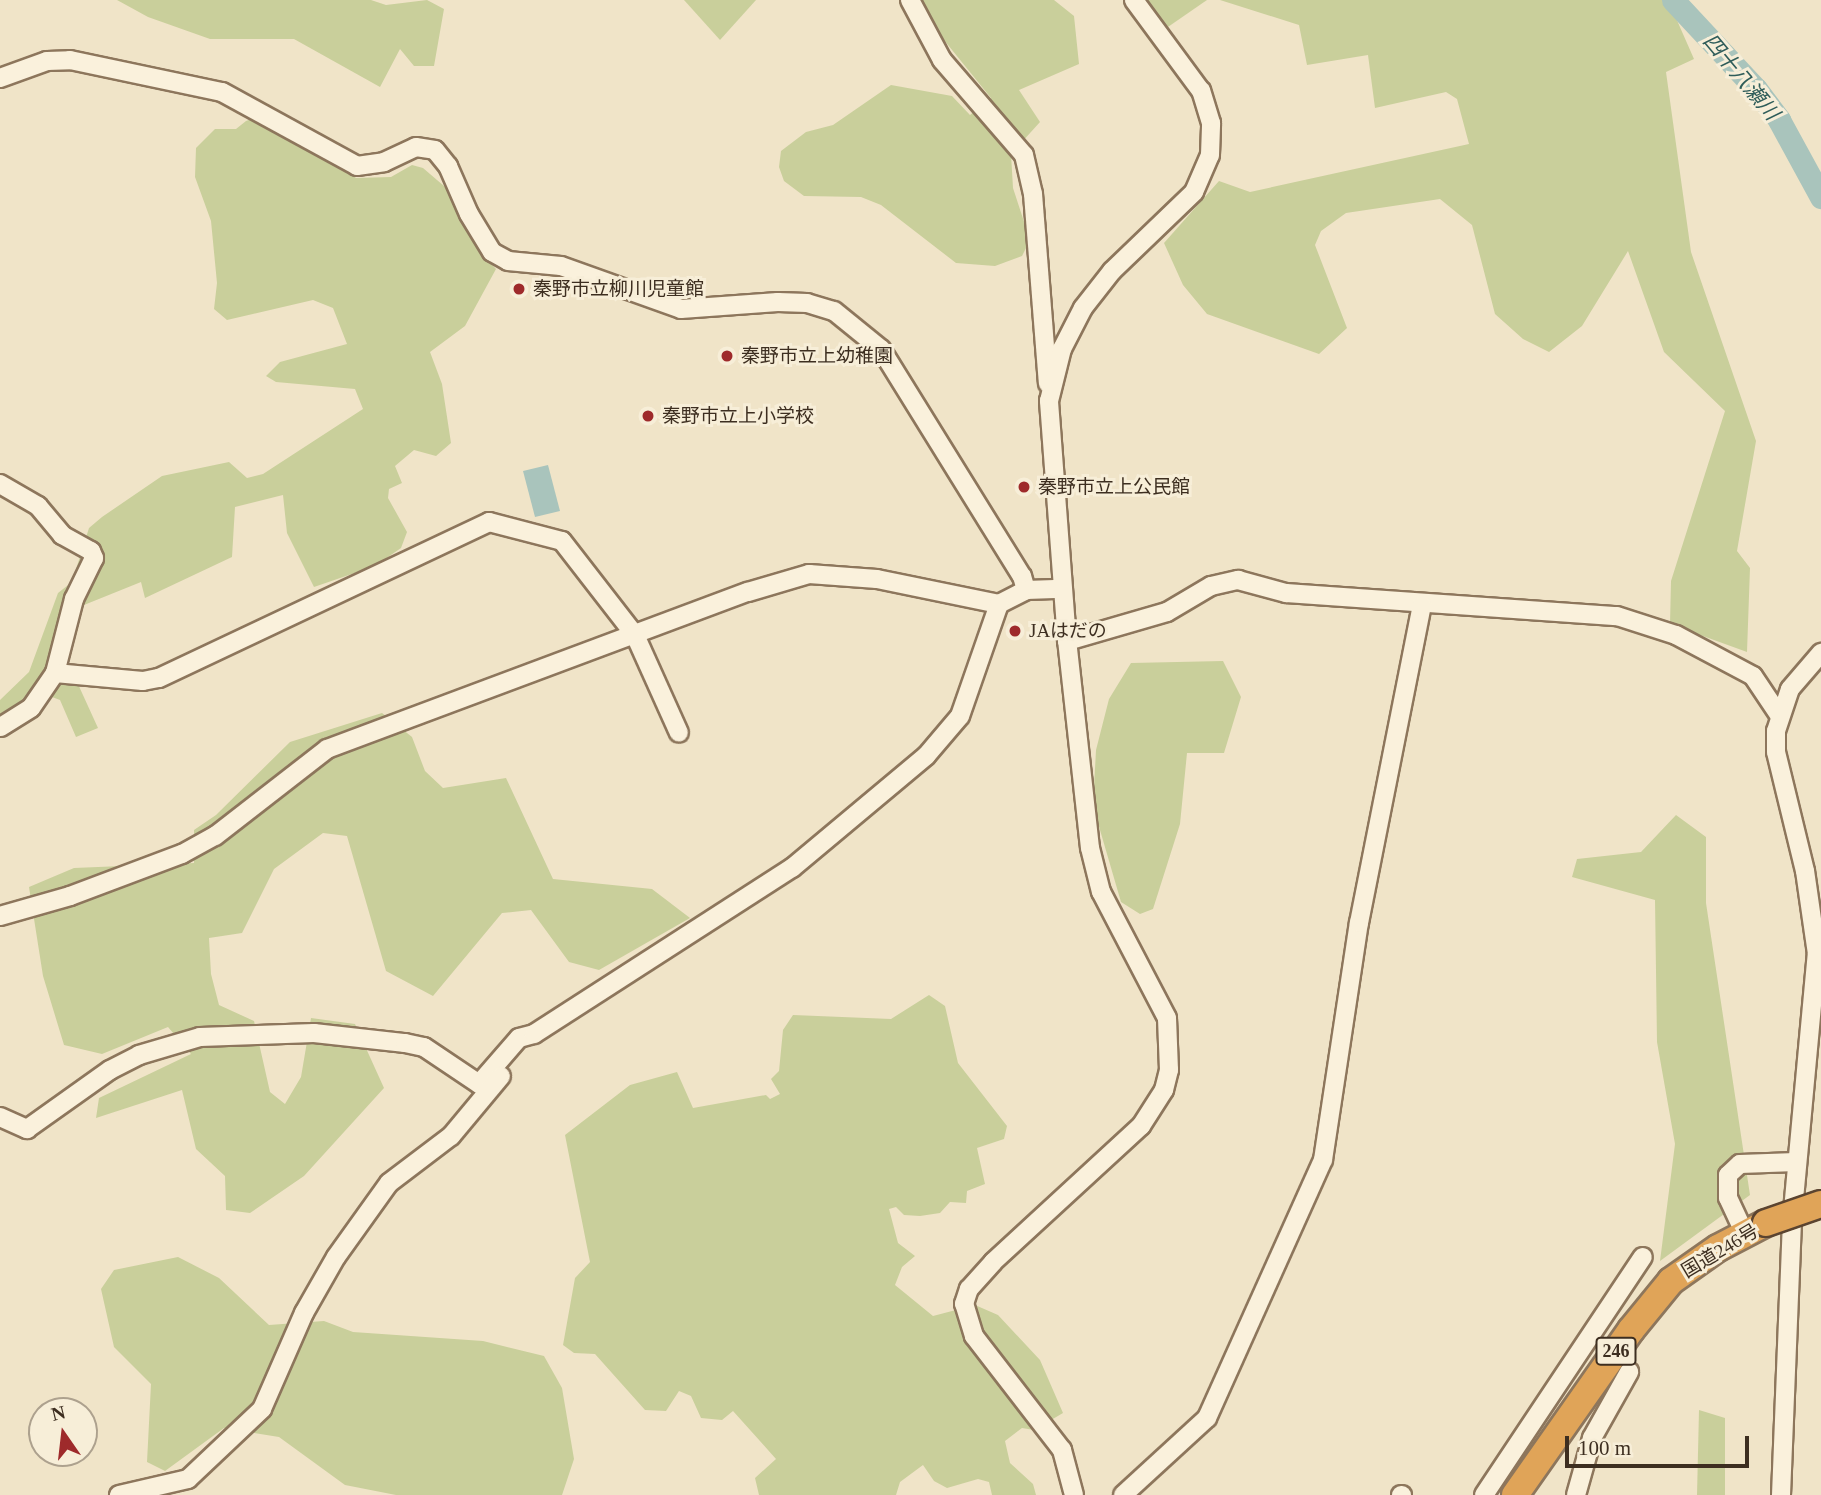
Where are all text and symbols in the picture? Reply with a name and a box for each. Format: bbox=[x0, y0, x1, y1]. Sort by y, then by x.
water label: 四十八瀬川 bbox=[1698, 29, 1784, 125]
place label: 秦野市立柳川児童館 bbox=[533, 278, 704, 300]
marker: 秦野市立柳川児童館 bbox=[511, 281, 527, 297]
place label: 秦野市立上幼稚園 bbox=[741, 345, 893, 367]
marker: 秦野市立上幼稚園 bbox=[719, 348, 735, 364]
place label: 秦野市立上小学校 bbox=[662, 405, 814, 427]
marker: 秦野市立上小学校 bbox=[640, 408, 656, 424]
place label: 秦野市立上公民館 bbox=[1038, 476, 1190, 498]
marker: 秦野市立上公民館 bbox=[1016, 479, 1032, 495]
place label: JAはだの bbox=[1029, 620, 1107, 642]
marker: JAはだの bbox=[1007, 623, 1023, 639]
street label: 国道246号 bbox=[1677, 1219, 1763, 1283]
road number: 246 bbox=[1595, 1336, 1637, 1366]
north arrow bbox=[28, 1397, 98, 1467]
text: N bbox=[49, 1401, 67, 1425]
scale bar bbox=[1569, 1422, 1753, 1466]
text: 100 m bbox=[1578, 1436, 1631, 1460]

